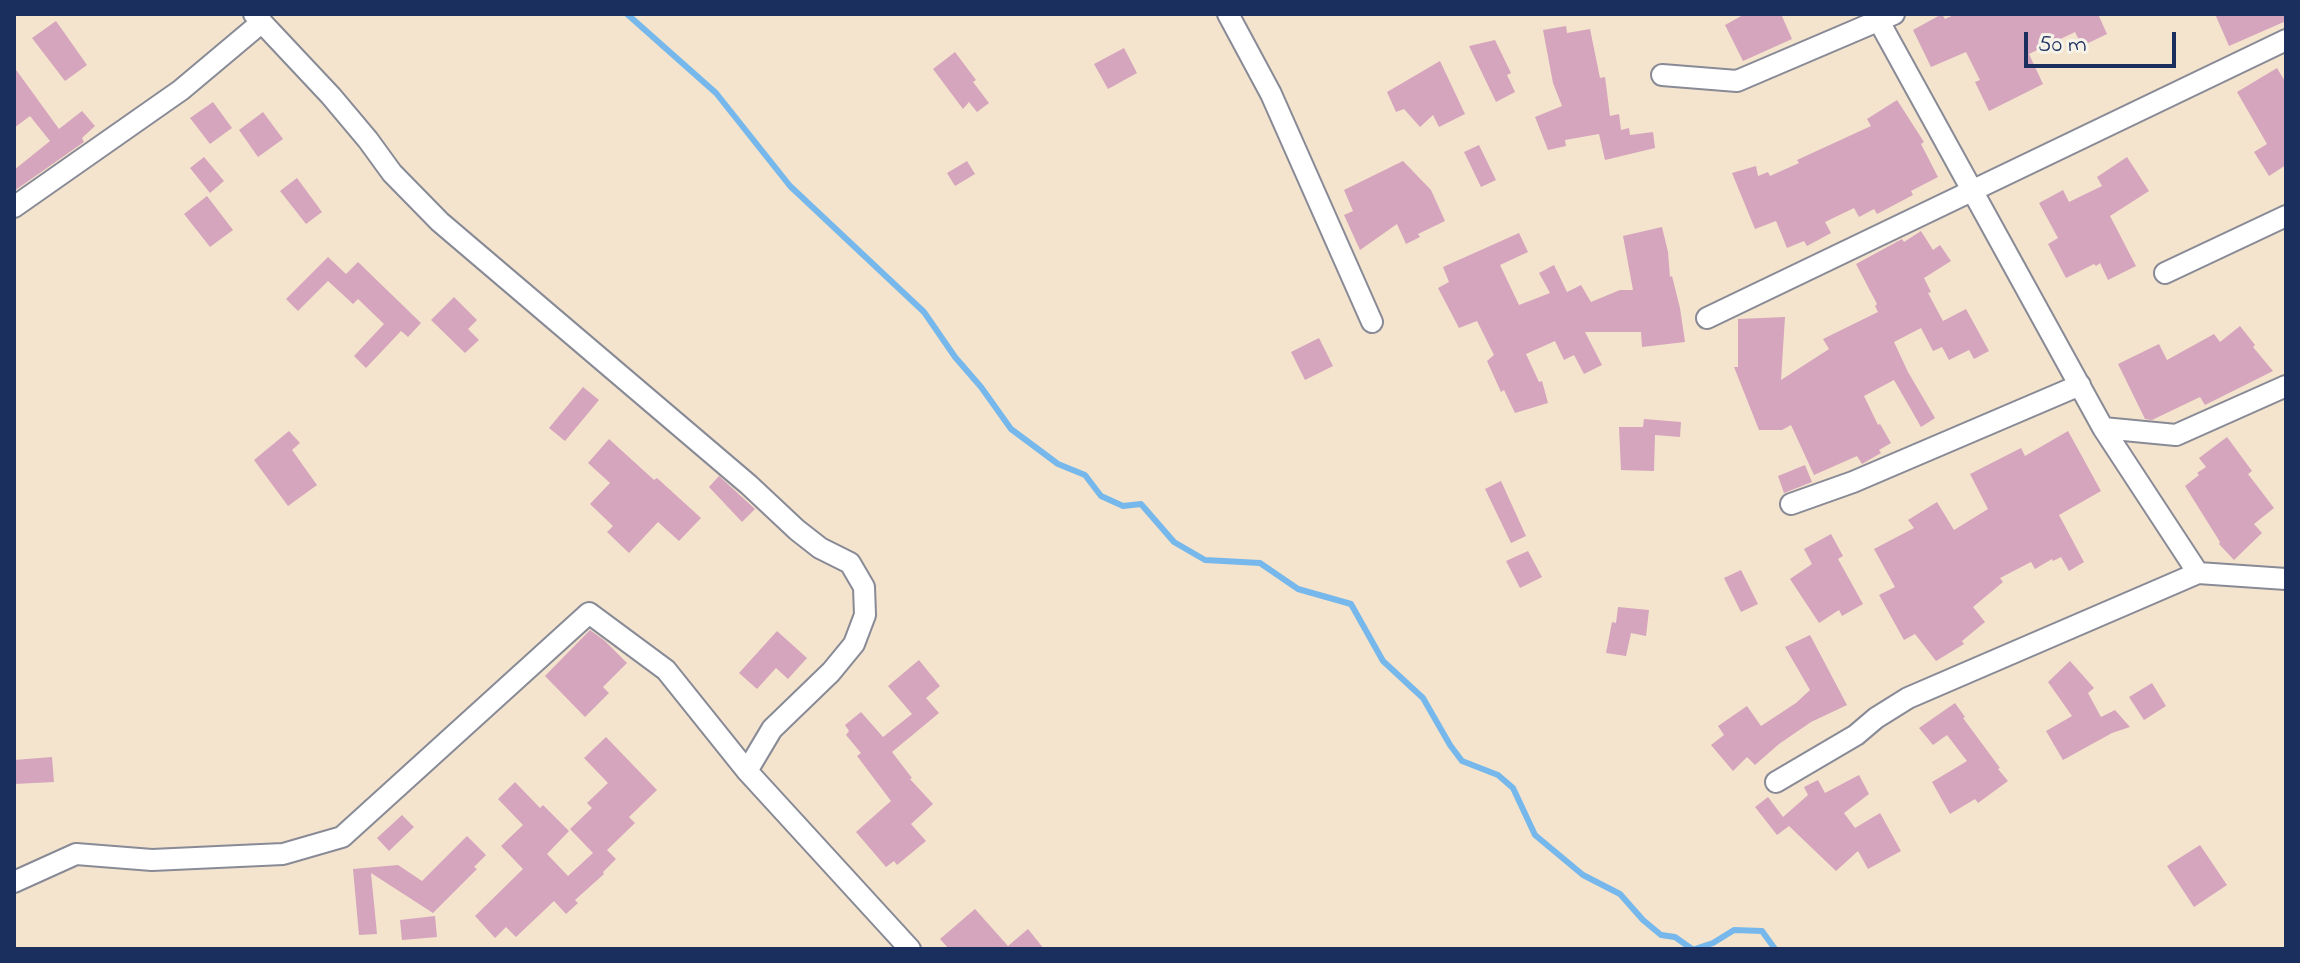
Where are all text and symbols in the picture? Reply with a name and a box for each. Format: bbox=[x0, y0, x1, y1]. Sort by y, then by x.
scale bar bbox=[2028, 16, 2180, 66]
text: 50 m bbox=[2038, 28, 2087, 63]

